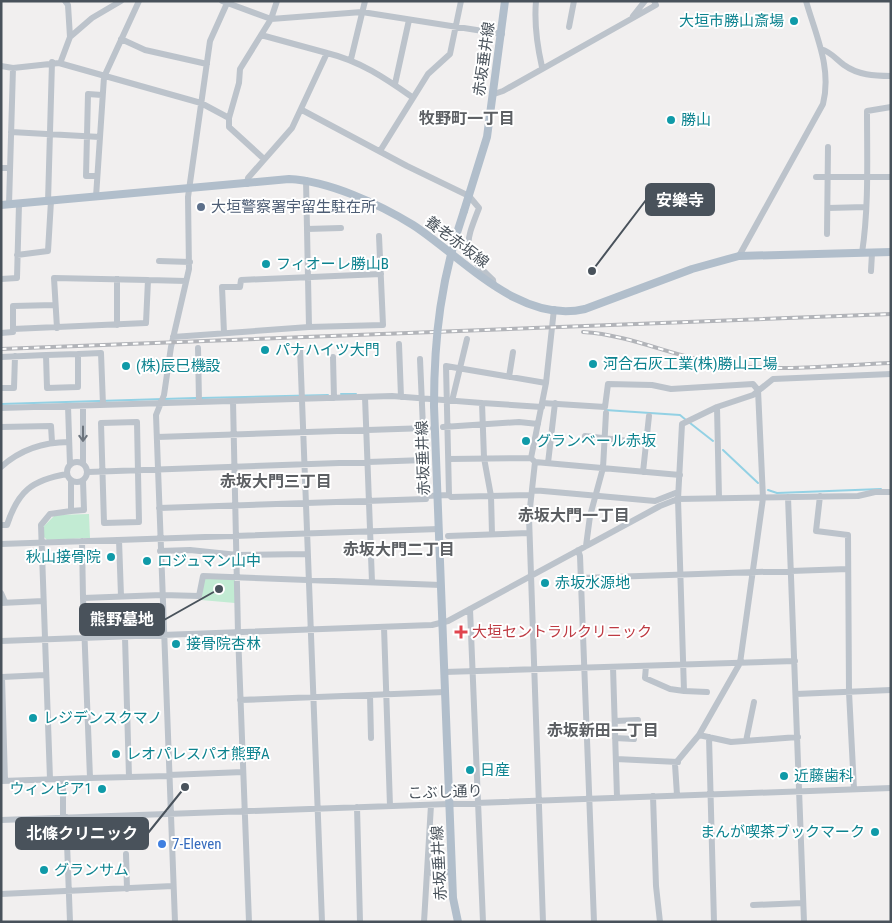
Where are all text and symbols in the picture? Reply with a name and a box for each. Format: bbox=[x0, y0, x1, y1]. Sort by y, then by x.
place label: 大垣市勝山斎場 bbox=[679, 12, 784, 30]
marker: 大垣市勝山斎場 bbox=[788, 15, 800, 27]
street label: 赤坂垂井線 bbox=[470, 21, 498, 97]
district label: 牧野町一丁目 bbox=[419, 109, 515, 128]
place label: 勝山 bbox=[681, 111, 711, 129]
marker: 勝山 bbox=[665, 114, 677, 126]
callout: 安樂寺 bbox=[646, 184, 714, 215]
text: 安樂寺 bbox=[656, 191, 704, 210]
place label: 大垣警察署宇留生駐在所 bbox=[211, 198, 376, 216]
marker: 大垣警察署宇留生駐在所 bbox=[195, 201, 207, 213]
street label: 養老赤坂線 bbox=[422, 212, 492, 272]
place label: フィオーレ勝山B bbox=[276, 255, 389, 273]
marker: フィオーレ勝山B bbox=[260, 258, 272, 270]
place label: パナハイツ大門 bbox=[275, 341, 380, 359]
marker: パナハイツ大門 bbox=[259, 344, 271, 356]
place label: 河合石灰工業(株)勝山工場 bbox=[603, 355, 778, 373]
place label: (株)辰巳機設 bbox=[136, 357, 221, 375]
marker: 河合石灰工業(株)勝山工場 bbox=[587, 358, 599, 370]
marker: (株)辰巳機設 bbox=[120, 360, 132, 372]
street label: 赤坂垂井線 bbox=[413, 420, 433, 496]
one-way arrow bbox=[78, 426, 88, 442]
place label: グランベール赤坂 bbox=[536, 432, 656, 450]
marker: グランベール赤坂 bbox=[520, 435, 532, 447]
district label: 赤坂大門三丁目 bbox=[220, 472, 332, 491]
district label: 赤坂大門一丁目 bbox=[518, 506, 630, 525]
district label: 赤坂大門二丁目 bbox=[343, 540, 455, 559]
place label: 秋山接骨院 bbox=[26, 548, 101, 566]
marker: 秋山接骨院 bbox=[105, 551, 117, 563]
place label: ロジュマン山中 bbox=[157, 552, 261, 570]
marker: ロジュマン山中 bbox=[141, 555, 153, 567]
place label: 赤坂水源地 bbox=[555, 574, 630, 592]
marker: 赤坂水源地 bbox=[539, 577, 551, 589]
callout: 熊野墓地 bbox=[80, 604, 164, 635]
text: 熊野墓地 bbox=[90, 610, 154, 629]
place label: 大垣セントラルクリニック bbox=[472, 623, 652, 641]
marker: 大垣セントラルクリニック bbox=[454, 625, 468, 639]
place label: 接骨院杏林 bbox=[186, 635, 261, 653]
marker: 接骨院杏林 bbox=[170, 638, 182, 650]
place label: レジデンスクマノ bbox=[43, 709, 162, 727]
marker: レジデンスクマノ bbox=[27, 712, 39, 724]
district label: 赤坂新田一丁目 bbox=[547, 721, 659, 740]
place label: レオパレスパオ熊野A bbox=[126, 745, 270, 763]
marker: レオパレスパオ熊野A bbox=[110, 748, 122, 760]
place label: 日産 bbox=[480, 761, 510, 779]
marker: 日産 bbox=[464, 764, 476, 776]
place label: 近藤歯科 bbox=[794, 767, 854, 785]
marker: 近藤歯科 bbox=[778, 770, 790, 782]
place label: ウィンピア1 bbox=[10, 780, 92, 798]
street label: こぶし通り bbox=[407, 782, 483, 802]
marker: ウィンピア1 bbox=[96, 783, 108, 795]
callout: 北條クリニック bbox=[16, 818, 148, 849]
place label: まんが喫茶ブックマーク bbox=[700, 823, 865, 841]
text: 北條クリニック bbox=[26, 824, 138, 843]
street label: 赤坂垂井線 bbox=[428, 825, 450, 901]
marker: まんが喫茶ブックマーク bbox=[869, 826, 881, 838]
place label: 7-Eleven bbox=[172, 835, 222, 853]
marker: 7-Eleven bbox=[156, 838, 168, 850]
place label: グランサム bbox=[54, 861, 129, 879]
marker: グランサム bbox=[38, 864, 50, 876]

